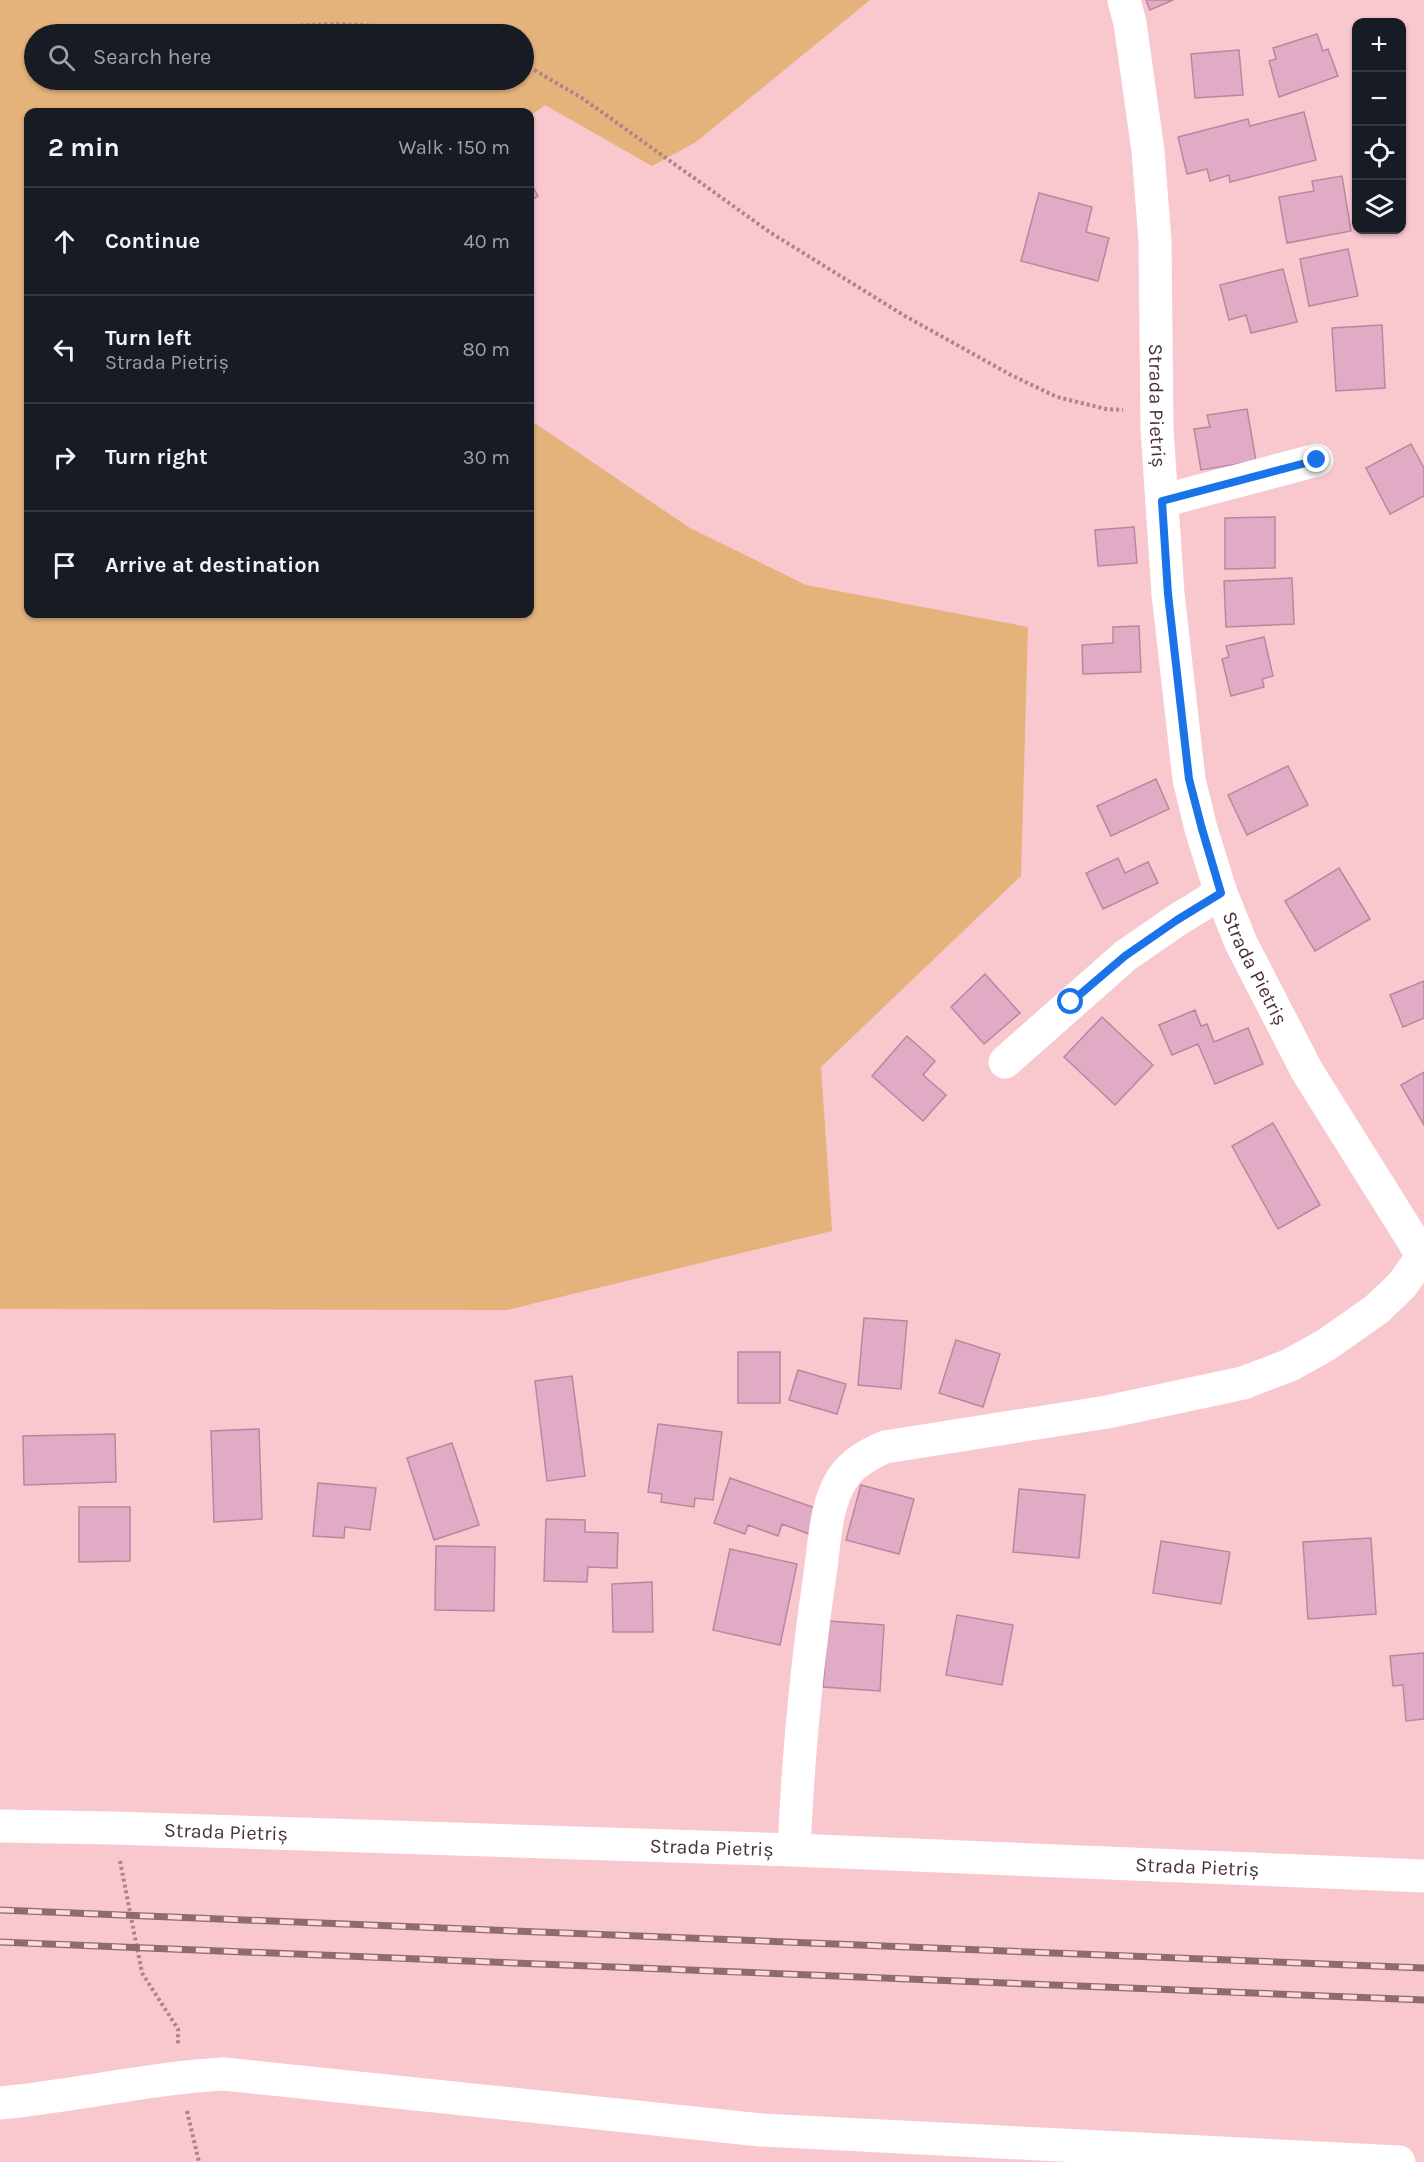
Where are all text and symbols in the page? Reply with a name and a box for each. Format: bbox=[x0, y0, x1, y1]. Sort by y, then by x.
map controls bbox=[1352, 18, 1406, 234]
button: + bbox=[1352, 18, 1406, 72]
search box bbox=[24, 24, 534, 90]
icon: search bbox=[45, 41, 78, 74]
text: Search here bbox=[93, 44, 211, 70]
button: − bbox=[1352, 72, 1406, 126]
button: locate bbox=[1352, 126, 1406, 180]
text: 2 min bbox=[48, 132, 120, 163]
text: Walk · 150 m bbox=[399, 136, 510, 159]
button: layers bbox=[1352, 180, 1406, 234]
icon: ahead bbox=[48, 225, 81, 258]
text: Continue bbox=[105, 228, 200, 254]
text: 40 m bbox=[464, 230, 510, 253]
text: Turn left bbox=[105, 325, 192, 351]
icon: left bbox=[48, 333, 81, 366]
text: 80 m bbox=[462, 338, 510, 361]
street label: Strada Pietriș bbox=[1145, 344, 1171, 468]
text: Strada Pietriș bbox=[105, 351, 229, 374]
icon: right bbox=[48, 441, 81, 474]
text: Turn right bbox=[105, 444, 208, 470]
text: 30 m bbox=[463, 446, 510, 469]
route end bbox=[1303, 446, 1329, 472]
icon: arrive bbox=[48, 549, 81, 582]
text: Arrive at destination bbox=[105, 552, 320, 578]
street label: Strada Pietriș bbox=[1218, 908, 1293, 1029]
route start bbox=[1057, 988, 1083, 1014]
street label: Strada Pietriș bbox=[164, 1818, 288, 1845]
street label: Strada Pietriș bbox=[649, 1834, 774, 1861]
street label: Strada Pietriș bbox=[1135, 1853, 1260, 1881]

